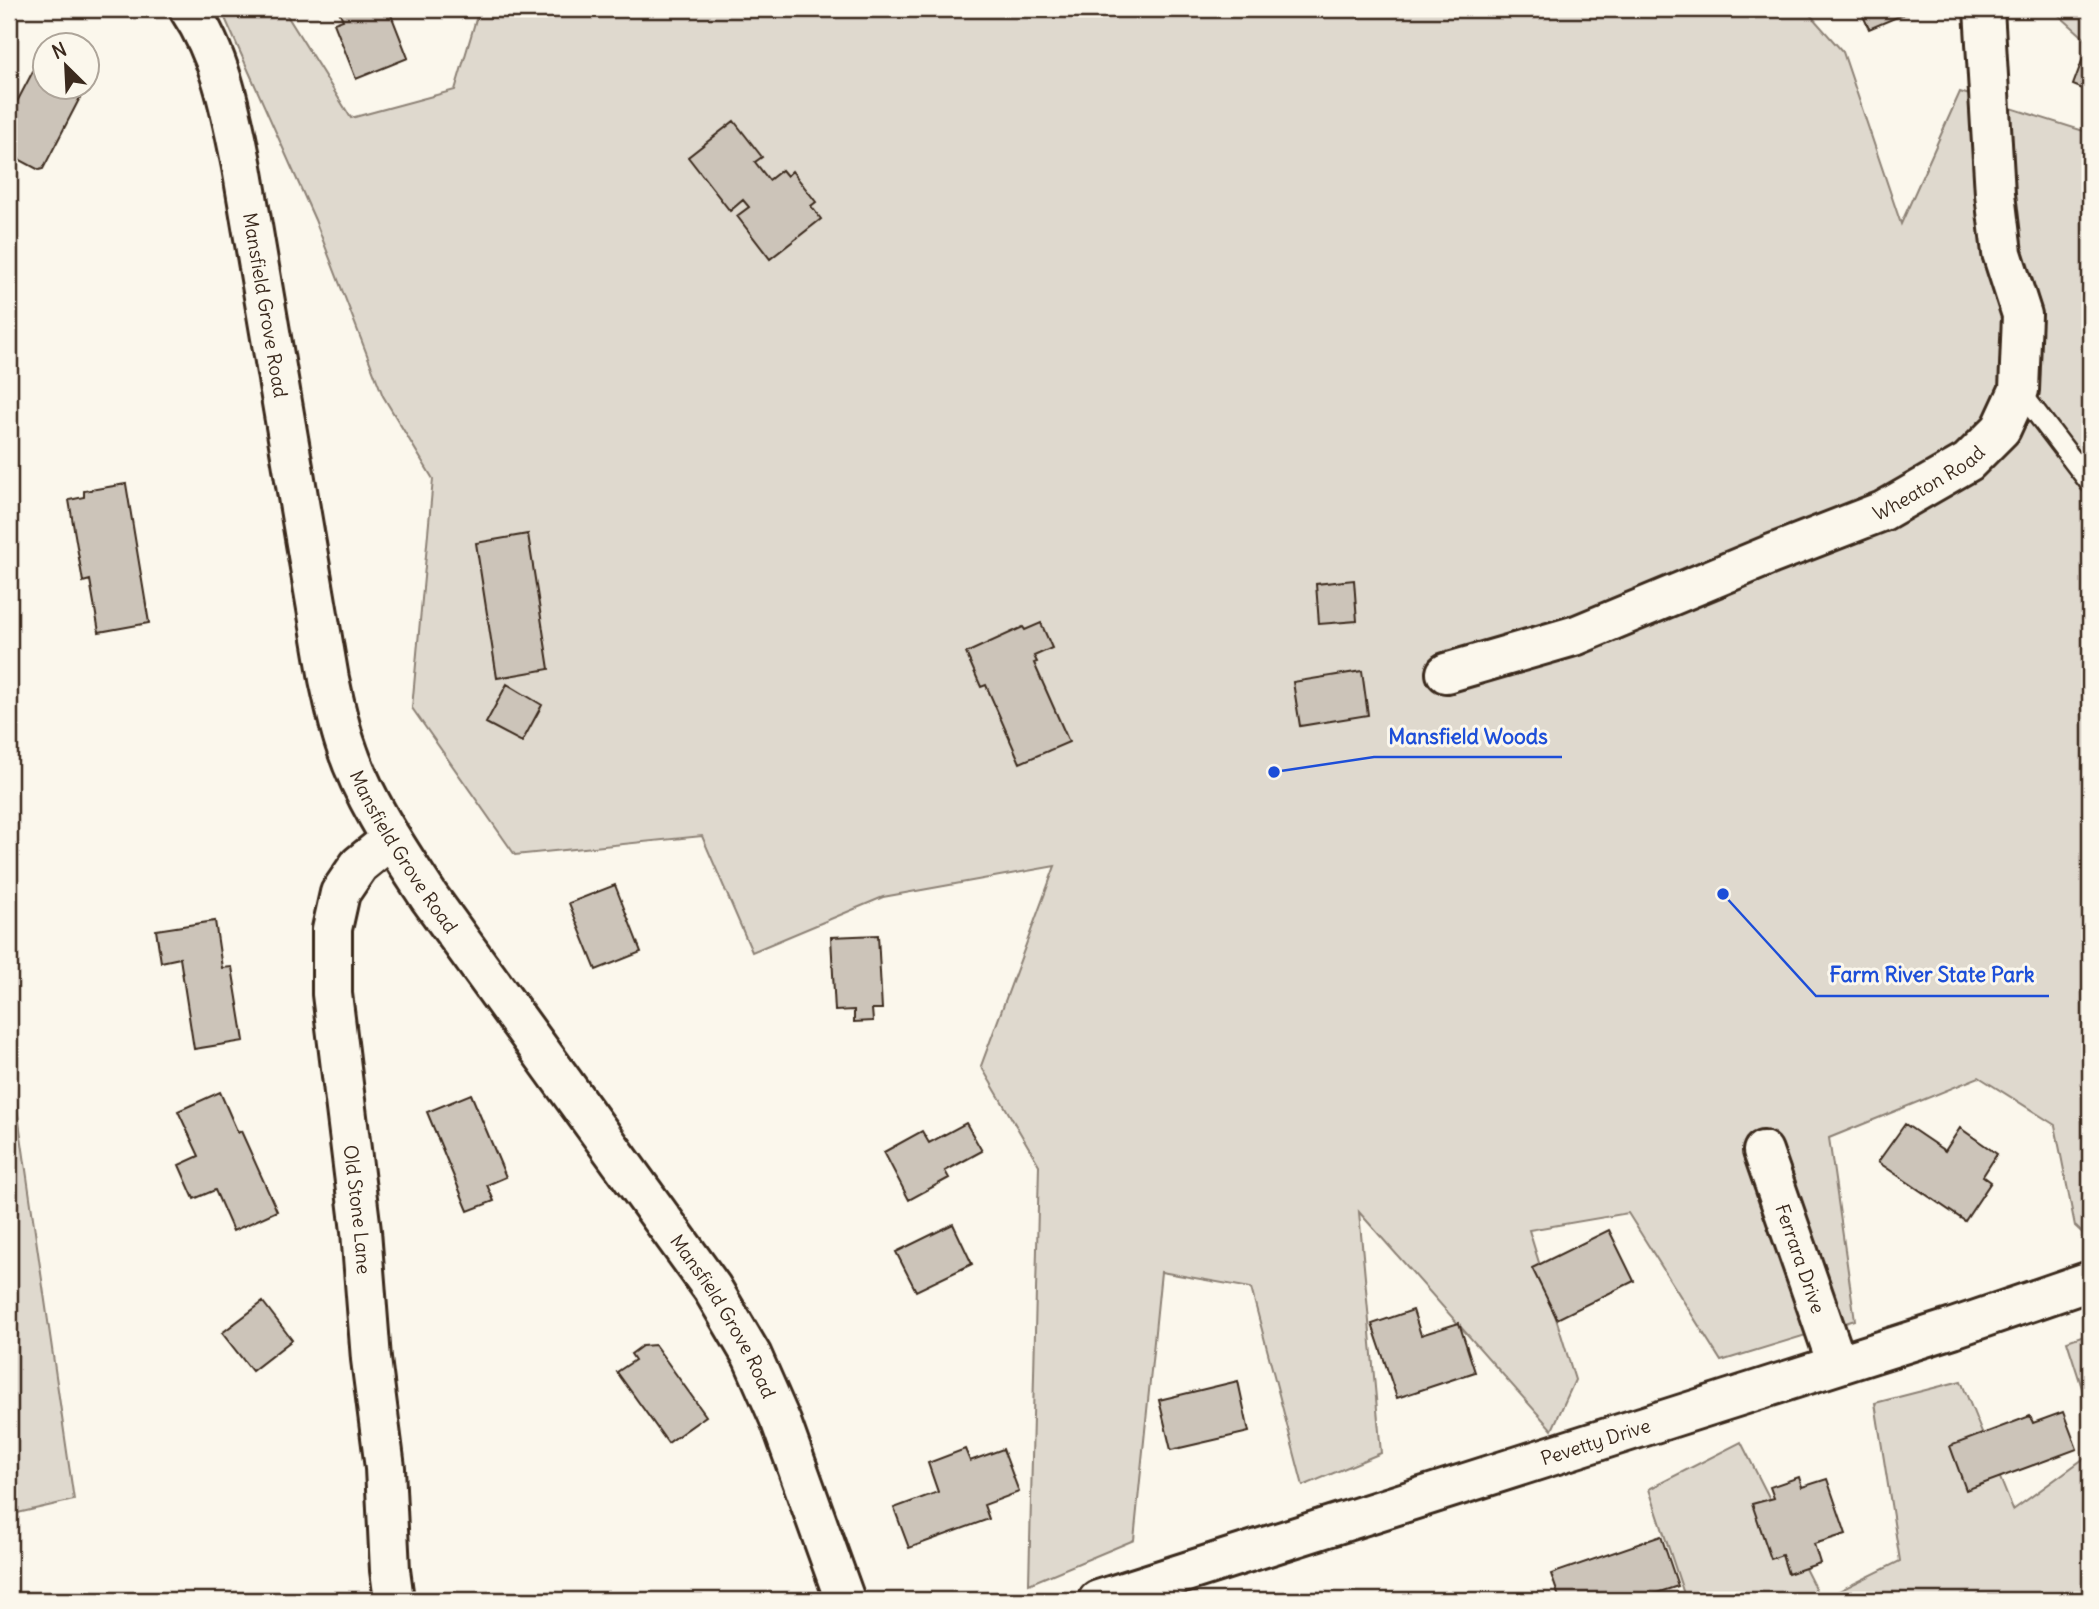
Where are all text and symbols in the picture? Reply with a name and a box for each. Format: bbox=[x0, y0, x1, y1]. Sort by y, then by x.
north arrow bbox=[32, 32, 102, 102]
text: N bbox=[48, 37, 70, 64]
street label: Mansfield Grove Road bbox=[238, 211, 293, 399]
street label: Wheaton Road bbox=[1869, 440, 1990, 526]
callout: Mansfield Woods bbox=[1374, 715, 1562, 757]
text: Mansfield Woods bbox=[1388, 723, 1548, 750]
street label: Mansfield Grove Road bbox=[345, 766, 463, 938]
callout: Farm River State Park bbox=[1816, 954, 2049, 996]
text: Farm River State Park bbox=[1830, 961, 2035, 988]
street label: Old Stone Lane bbox=[339, 1143, 376, 1275]
street label: Ferrara Drive bbox=[1770, 1201, 1830, 1316]
street label: Mansfield Grove Road bbox=[665, 1230, 781, 1402]
street label: Pevetty Drive bbox=[1538, 1413, 1653, 1470]

